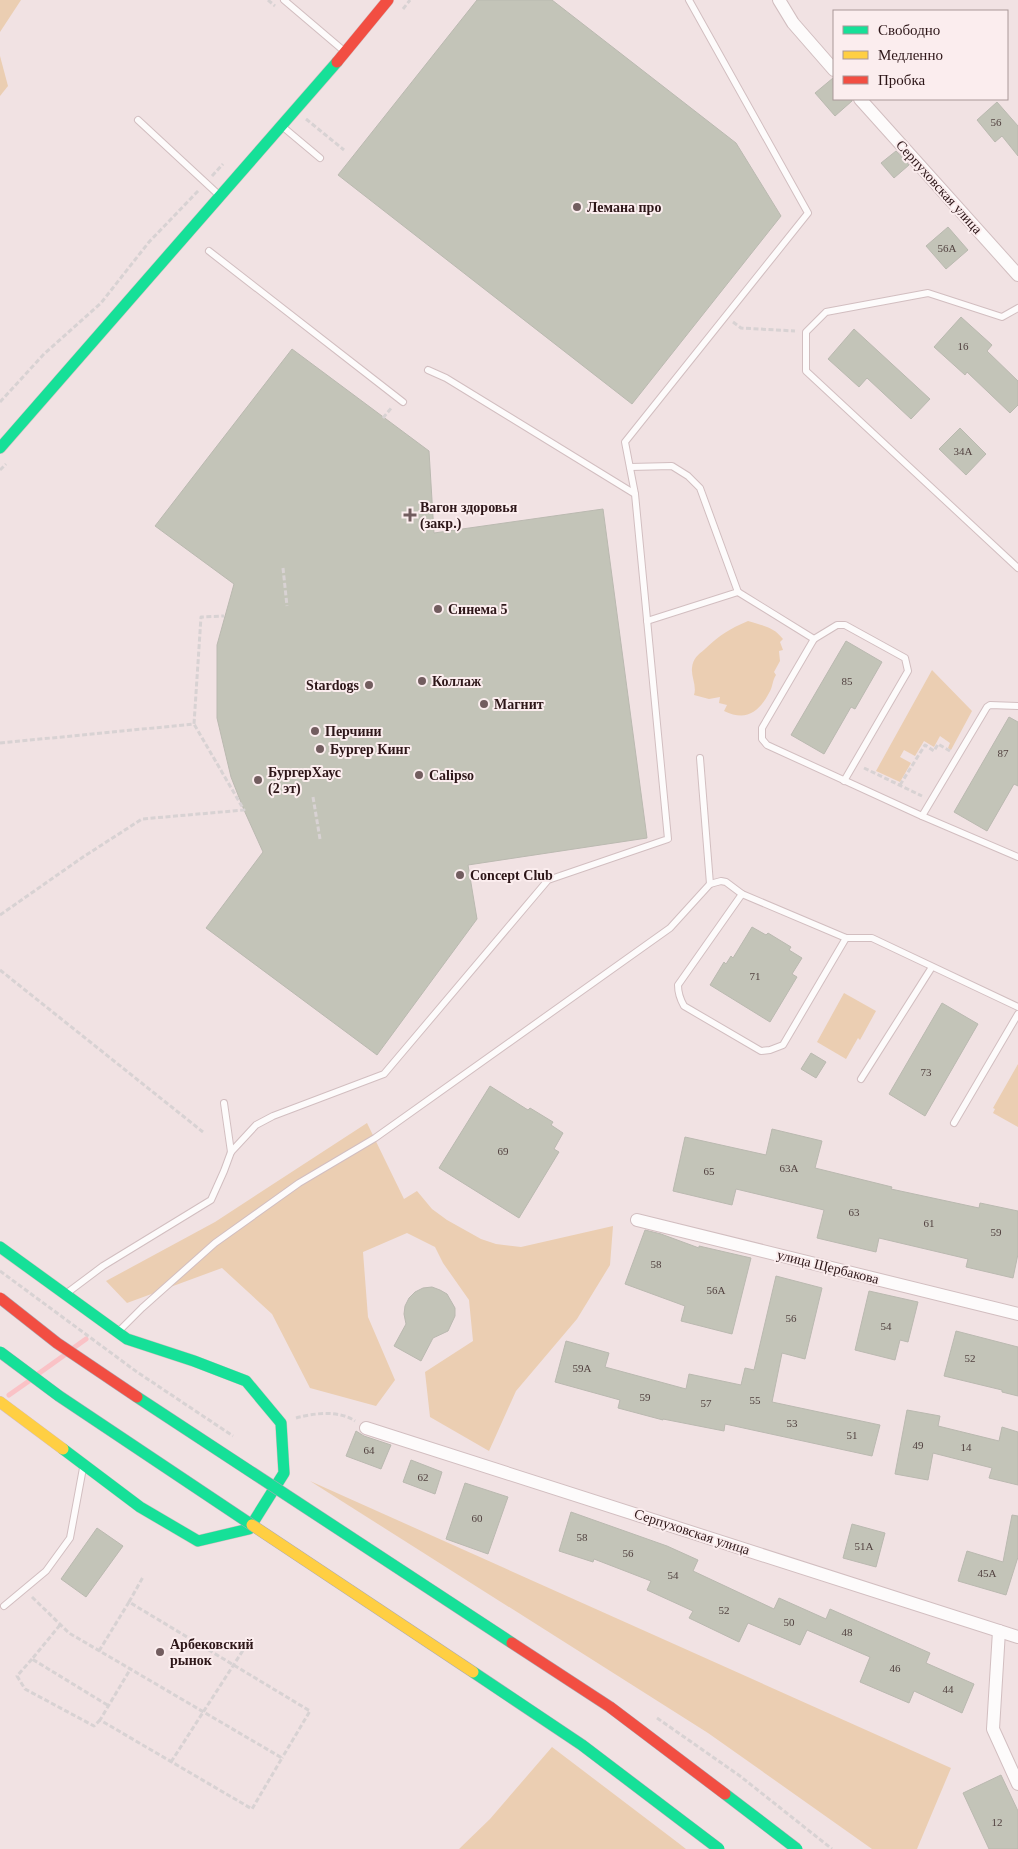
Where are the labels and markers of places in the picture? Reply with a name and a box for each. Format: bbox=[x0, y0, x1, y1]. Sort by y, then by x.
place label: Лемана про bbox=[587, 200, 661, 215]
marker: Лемана про bbox=[571, 201, 583, 213]
place label: Вагон здоровья (закр.) bbox=[420, 500, 518, 532]
marker: Вагон здоровья (закр.) bbox=[404, 509, 416, 521]
place label: Синема 5 bbox=[448, 602, 507, 617]
marker: Синема 5 bbox=[432, 603, 444, 615]
place label: Коллаж bbox=[432, 674, 482, 689]
marker: Коллаж bbox=[416, 675, 428, 687]
place label: Stardogs bbox=[306, 678, 360, 693]
marker: Stardogs bbox=[363, 679, 375, 691]
place label: Магнит bbox=[494, 697, 544, 712]
marker: Магнит bbox=[478, 698, 490, 710]
place label: Перчини bbox=[325, 724, 382, 739]
marker: Перчини bbox=[309, 725, 321, 737]
place label: Бургер Кинг bbox=[330, 742, 410, 757]
marker: Бургер Кинг bbox=[314, 743, 326, 755]
place label: БургерХаус (2 эт) bbox=[268, 765, 341, 797]
place label: Calipso bbox=[429, 768, 474, 783]
marker: Calipso bbox=[413, 769, 425, 781]
marker: БургерХаус (2 эт) bbox=[252, 774, 264, 786]
place label: Concept Club bbox=[470, 868, 553, 883]
marker: Concept Club bbox=[454, 869, 466, 881]
place label: Арбековский рынок bbox=[170, 1637, 254, 1668]
marker: Арбековский рынок bbox=[154, 1646, 166, 1658]

